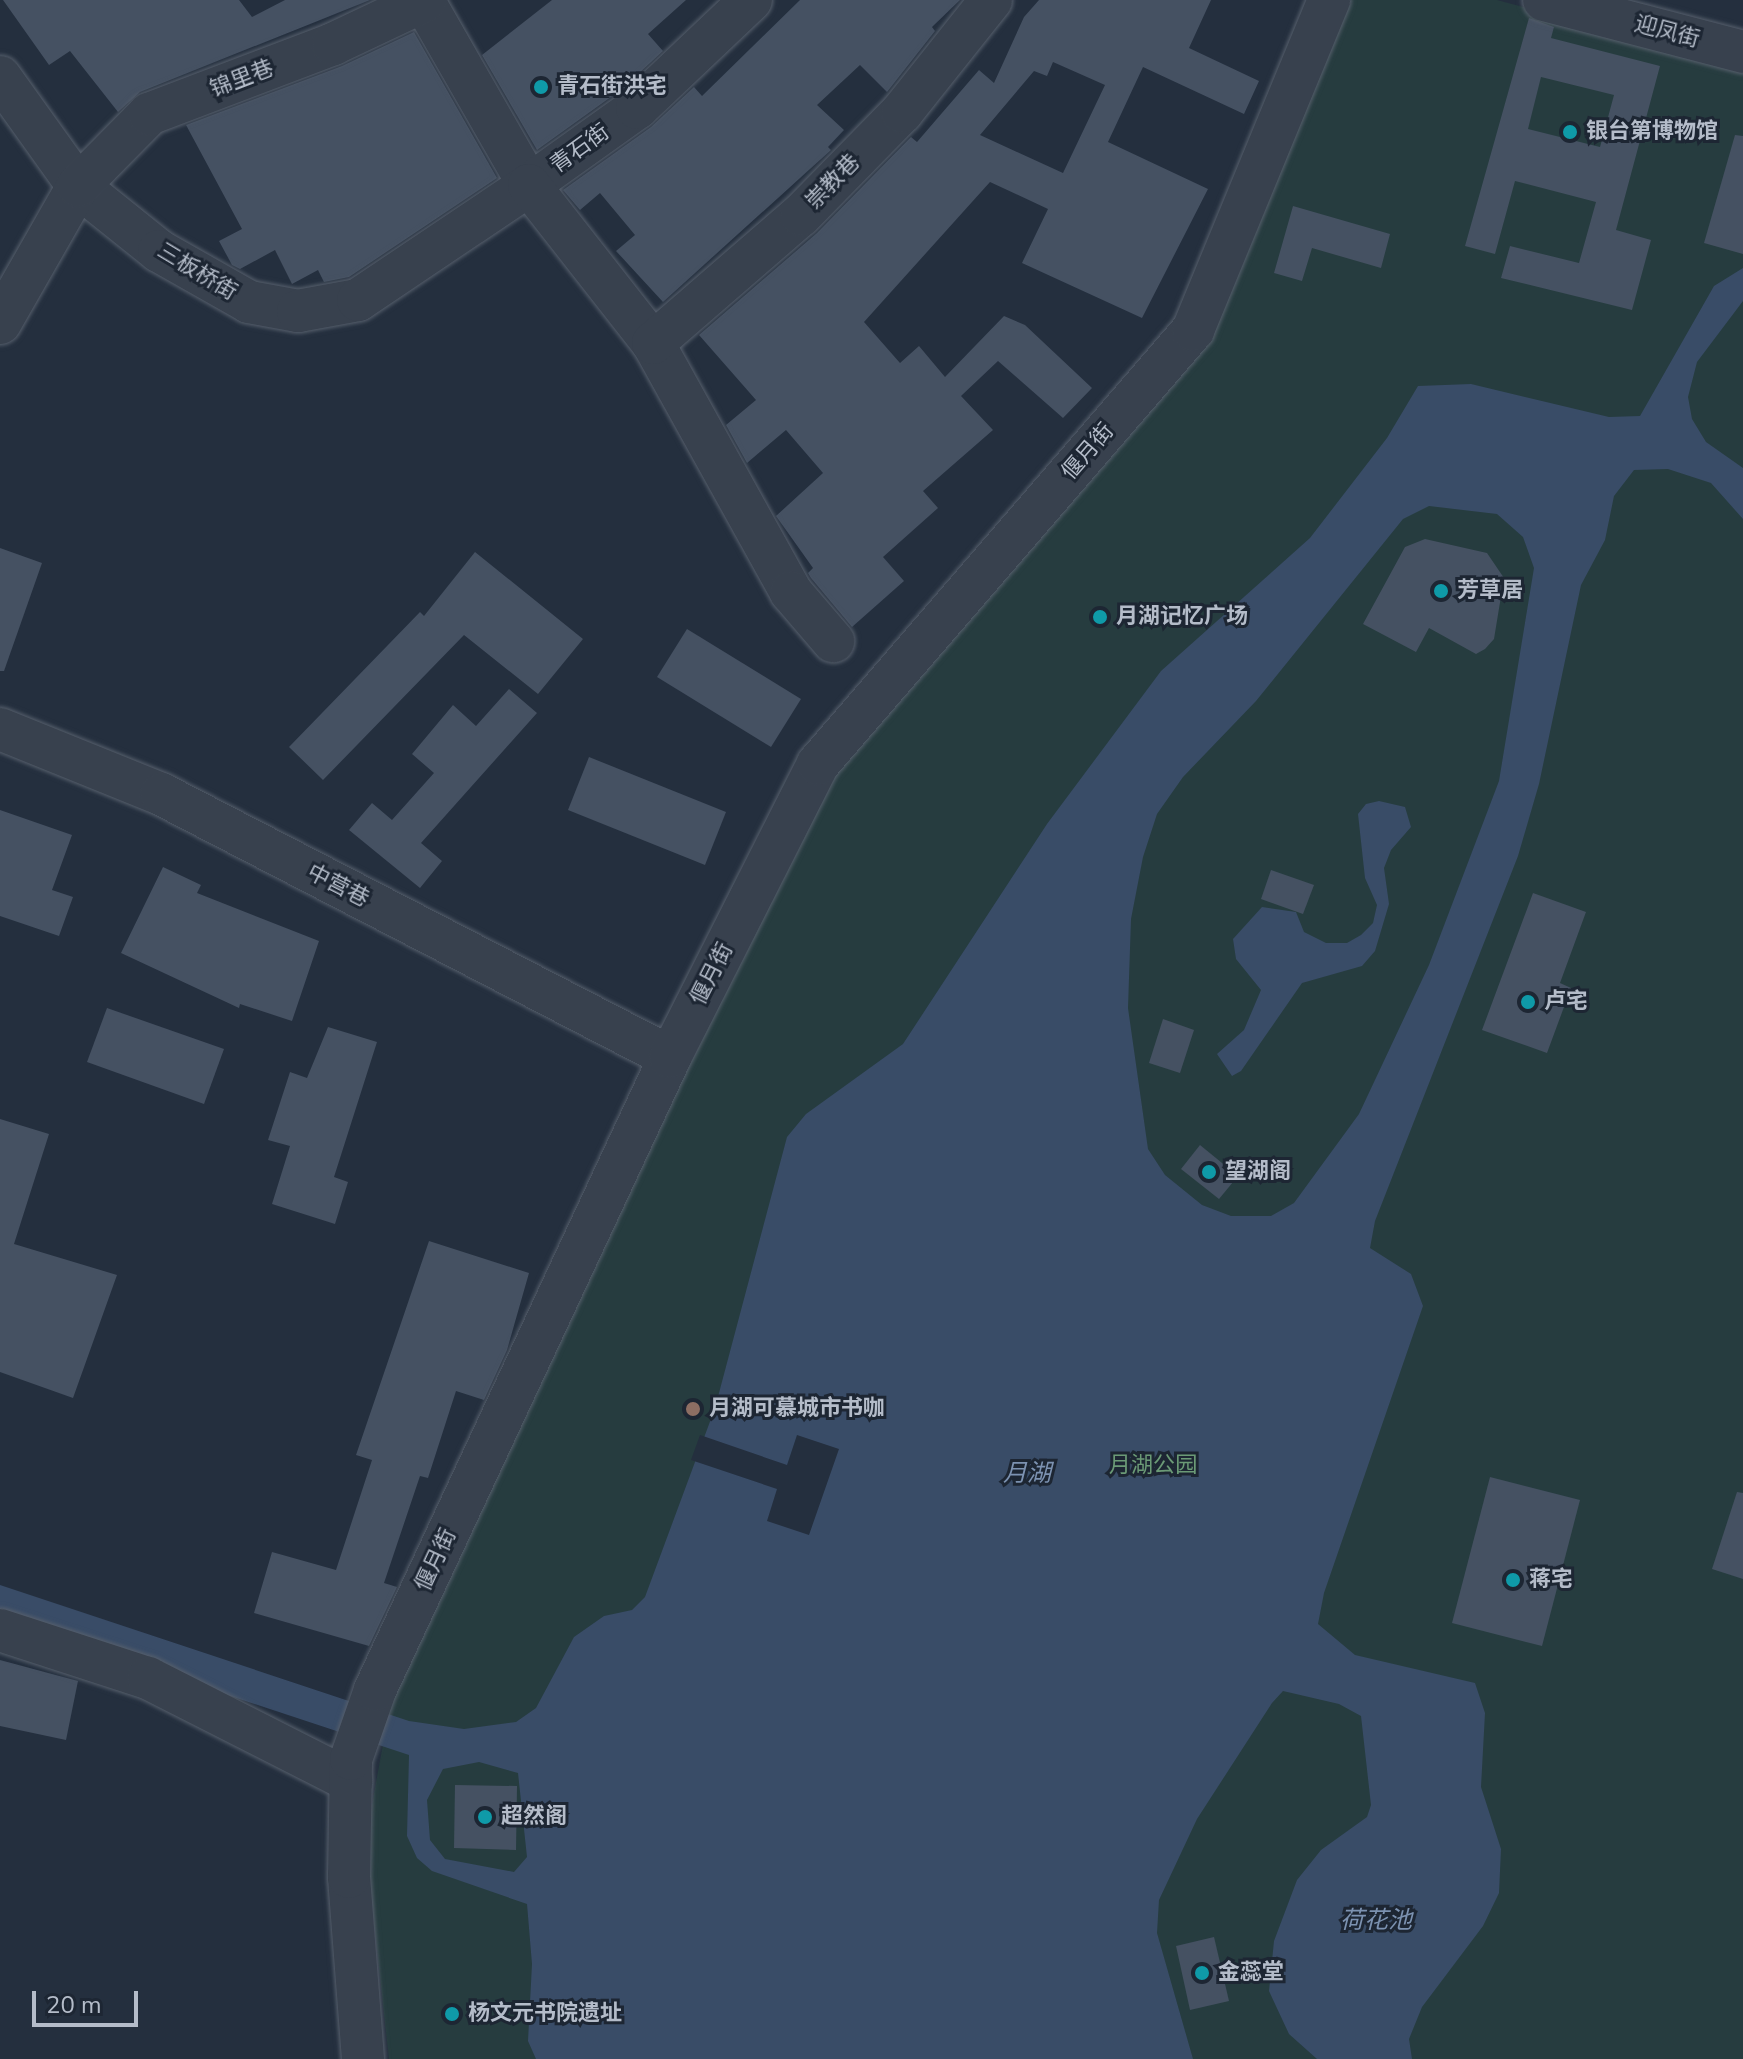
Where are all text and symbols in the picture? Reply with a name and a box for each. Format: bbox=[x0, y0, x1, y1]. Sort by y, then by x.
street label: 迎凤街 bbox=[1632, 11, 1702, 53]
street label: 锦里巷 bbox=[206, 55, 278, 103]
place label: 青石街洪宅 bbox=[557, 74, 667, 100]
marker: 青石街洪宅 bbox=[532, 78, 550, 96]
street label: 青石街 bbox=[546, 119, 614, 179]
place label: 银台第博物馆 bbox=[1586, 119, 1718, 145]
marker: 银台第博物馆 bbox=[1561, 123, 1579, 141]
street label: 崇教巷 bbox=[801, 149, 865, 215]
street label: 三板桥街 bbox=[152, 238, 242, 306]
street label: 偃月街 bbox=[1056, 418, 1120, 486]
place label: 芳草居 bbox=[1457, 578, 1523, 604]
marker: 芳草居 bbox=[1432, 582, 1450, 600]
place label: 月湖记忆广场 bbox=[1116, 604, 1248, 630]
marker: 月湖记忆广场 bbox=[1091, 608, 1109, 626]
street label: 中营巷 bbox=[303, 859, 373, 913]
street label: 偃月街 bbox=[685, 939, 739, 1009]
place label: 卢宅 bbox=[1544, 989, 1588, 1015]
marker: 卢宅 bbox=[1519, 993, 1537, 1011]
place label: 望湖阁 bbox=[1225, 1159, 1291, 1185]
marker: 望湖阁 bbox=[1200, 1163, 1218, 1181]
place label: 月湖可慕城市书咖 bbox=[709, 1396, 885, 1422]
marker: 月湖可慕城市书咖 bbox=[684, 1400, 702, 1418]
park label: 月湖公园 bbox=[1109, 1453, 1197, 1479]
water label: 月湖 bbox=[1003, 1460, 1051, 1488]
street label: 偃月街 bbox=[410, 1525, 462, 1595]
place label: 蒋宅 bbox=[1529, 1567, 1573, 1593]
marker: 蒋宅 bbox=[1504, 1571, 1522, 1589]
place label: 超然阁 bbox=[501, 1804, 567, 1830]
marker: 超然阁 bbox=[476, 1808, 494, 1826]
water label: 荷花池 bbox=[1340, 1907, 1412, 1935]
place label: 金蕊堂 bbox=[1218, 1960, 1284, 1986]
marker: 金蕊堂 bbox=[1193, 1964, 1211, 1982]
scale bar bbox=[36, 1975, 142, 2025]
text: 20 m bbox=[46, 1989, 102, 2021]
place label: 杨文元书院遗址 bbox=[468, 2001, 622, 2027]
marker: 杨文元书院遗址 bbox=[443, 2005, 461, 2023]

